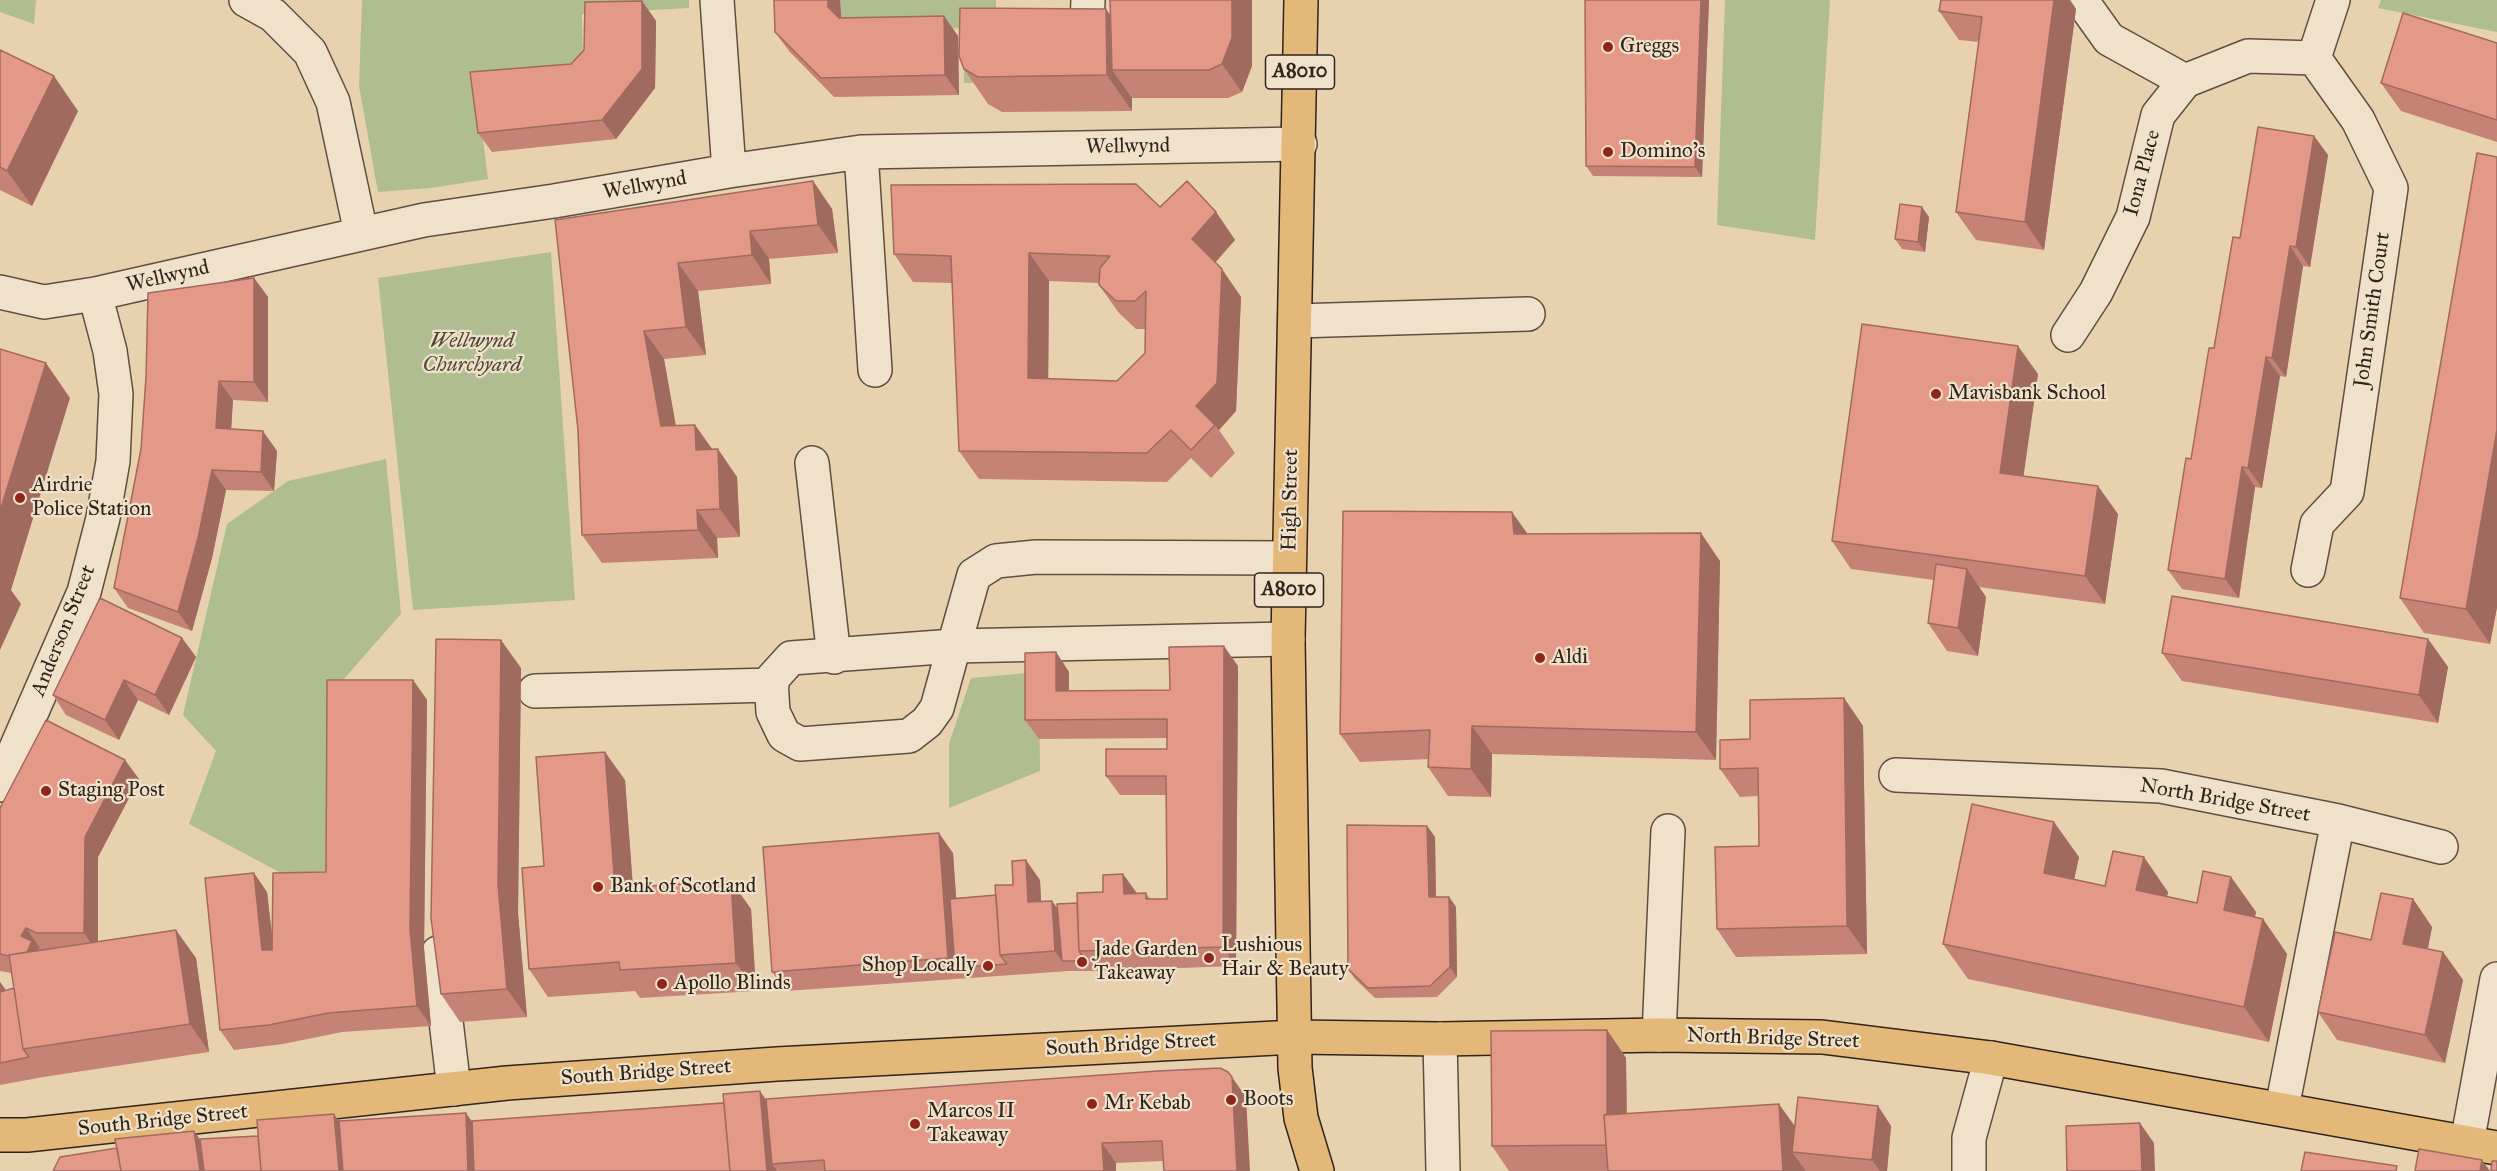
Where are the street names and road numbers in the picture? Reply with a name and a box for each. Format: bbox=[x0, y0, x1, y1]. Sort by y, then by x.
road number: A8010 bbox=[1266, 55, 1334, 89]
street label: Iona Place bbox=[2119, 127, 2167, 219]
street label: Wellwynd bbox=[1086, 134, 1170, 160]
street label: Wellwynd bbox=[601, 166, 689, 206]
street label: John Smith Court bbox=[2350, 231, 2396, 389]
street label: Wellwynd bbox=[124, 255, 212, 299]
street label: High Street bbox=[1278, 449, 1304, 551]
street label: Anderson Street bbox=[26, 562, 102, 700]
road number: A8010 bbox=[1254, 573, 1324, 607]
street label: North Bridge Street bbox=[2138, 774, 2312, 828]
street label: North Bridge Street bbox=[1686, 1023, 1860, 1055]
street label: South Bridge Street bbox=[1045, 1028, 1217, 1062]
street label: South Bridge Street bbox=[560, 1054, 732, 1092]
street label: South Bridge Street bbox=[77, 1100, 249, 1142]

